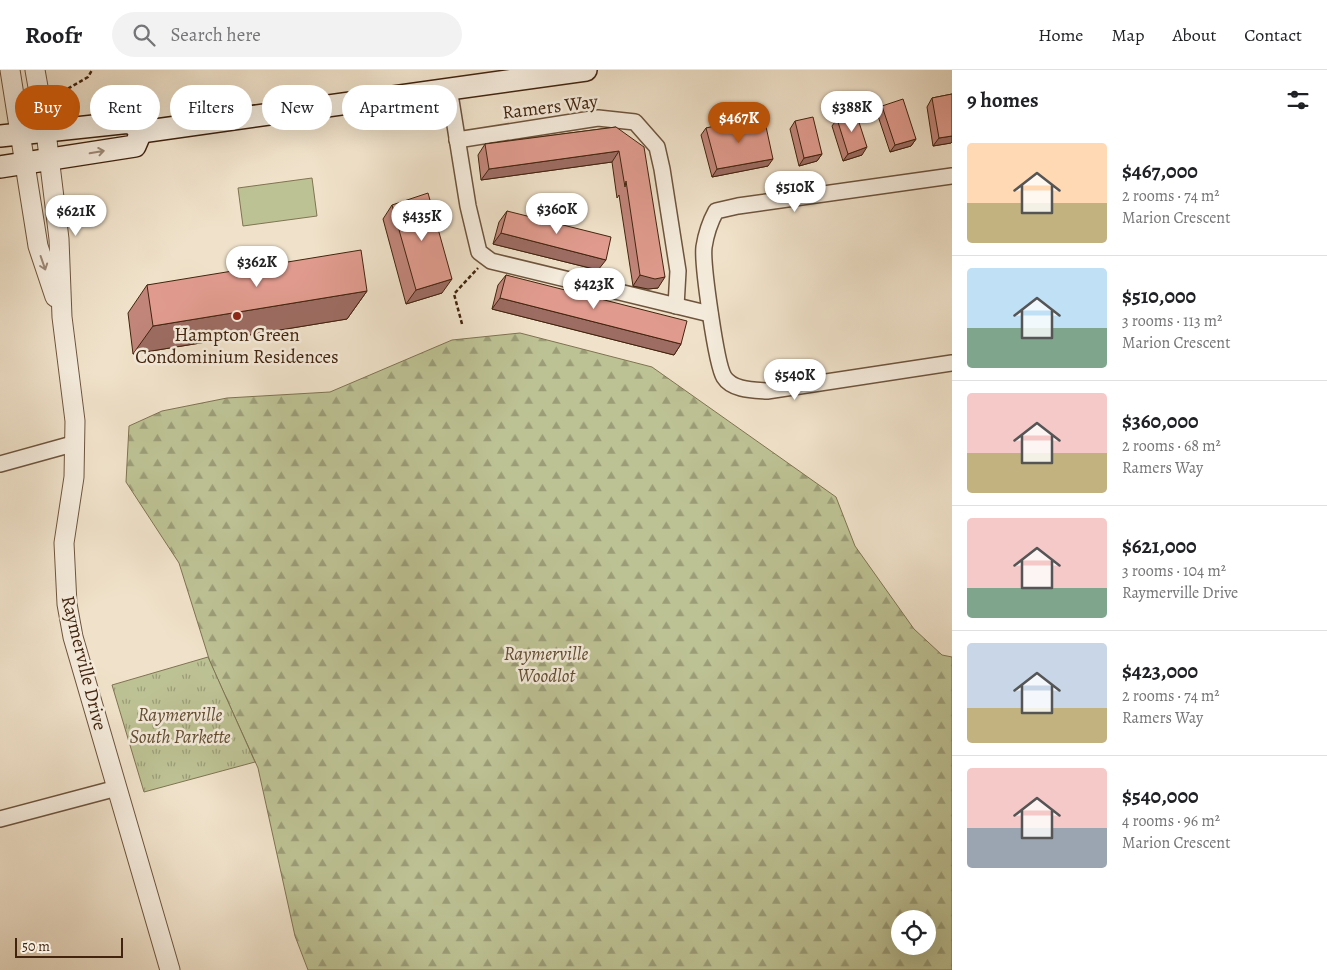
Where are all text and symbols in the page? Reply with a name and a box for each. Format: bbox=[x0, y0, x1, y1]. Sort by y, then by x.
search box bbox=[112, 12, 462, 57]
text: Roofr bbox=[25, 19, 82, 51]
icon: search bbox=[130, 21, 158, 49]
text: Search here bbox=[170, 22, 261, 48]
text: Home bbox=[1038, 23, 1083, 47]
text: Map bbox=[1111, 23, 1144, 47]
text: About bbox=[1172, 23, 1216, 47]
text: Contact bbox=[1244, 23, 1302, 47]
chip: Buy bbox=[15, 85, 80, 130]
chip: Rent bbox=[90, 85, 160, 130]
chip: Filters bbox=[170, 85, 252, 130]
chip: New bbox=[262, 85, 332, 130]
chip: Apartment bbox=[342, 85, 457, 130]
text: 9 homes bbox=[967, 86, 1038, 114]
icon: filters bbox=[1284, 86, 1312, 114]
street label: Ramers Way bbox=[501, 88, 600, 126]
pin: $388K bbox=[817, 90, 887, 133]
text: $388K bbox=[832, 96, 872, 118]
pin: $467K bbox=[704, 102, 774, 144]
text: $467K bbox=[719, 107, 759, 129]
one-way arrow bbox=[89, 147, 105, 157]
text: $467,000 bbox=[1122, 157, 1198, 185]
icon: home bbox=[1007, 163, 1067, 223]
pin: $510K bbox=[760, 170, 830, 213]
text: $510K bbox=[776, 176, 814, 198]
text: 2 rooms · 74 m² bbox=[1122, 185, 1220, 207]
pin: $360K bbox=[522, 192, 592, 235]
pin: $621K bbox=[41, 194, 111, 237]
text: $360K bbox=[537, 198, 577, 220]
text: $621K bbox=[57, 200, 95, 222]
pin: $435K bbox=[387, 200, 457, 242]
text: $435K bbox=[402, 205, 442, 227]
text: Marion Crescent bbox=[1122, 207, 1230, 229]
pin: $362K bbox=[222, 246, 292, 288]
text: $362K bbox=[237, 251, 277, 273]
one-way arrow bbox=[39, 255, 49, 271]
pin: $423K bbox=[559, 268, 629, 310]
text: $423K bbox=[574, 273, 614, 295]
text: $510,000 bbox=[1122, 282, 1196, 310]
icon: home bbox=[1007, 288, 1067, 348]
marker: Hampton Green Condominium Residences bbox=[231, 310, 243, 322]
text: 3 rooms · 113 m² bbox=[1122, 310, 1222, 332]
place label: Hampton Green Condominium Residences bbox=[135, 322, 339, 370]
text: Marion Crescent bbox=[1122, 332, 1230, 354]
pin: $540K bbox=[760, 358, 830, 401]
text: $540K bbox=[775, 364, 815, 386]
text: $360,000 bbox=[1122, 407, 1199, 435]
icon: home bbox=[1007, 413, 1067, 473]
text: 2 rooms · 68 m² bbox=[1122, 435, 1221, 457]
text: Ramers Way bbox=[1122, 457, 1203, 479]
text: $621,000 bbox=[1122, 532, 1197, 560]
icon: home bbox=[1007, 538, 1067, 598]
text: 3 rooms · 104 m² bbox=[1122, 560, 1226, 582]
text: Raymerville Drive bbox=[1122, 582, 1238, 604]
street label: Raymerville Drive bbox=[55, 593, 113, 733]
park label: Raymerville Woodlot bbox=[504, 641, 588, 689]
text: $423,000 bbox=[1122, 657, 1198, 685]
icon: home bbox=[1007, 663, 1067, 723]
text: 2 rooms · 74 m² bbox=[1122, 685, 1220, 707]
park label: Raymerville South Parkette bbox=[129, 702, 231, 750]
text: Ramers Way bbox=[1122, 707, 1203, 729]
text: $540,000 bbox=[1122, 782, 1199, 810]
icon: home bbox=[1007, 788, 1067, 848]
text: 4 rooms · 96 m² bbox=[1122, 810, 1220, 832]
text: Marion Crescent bbox=[1122, 832, 1230, 854]
map controls bbox=[891, 910, 936, 955]
button: locate bbox=[891, 910, 936, 955]
scale bar bbox=[15, 935, 122, 958]
text: 50 m bbox=[22, 937, 50, 956]

